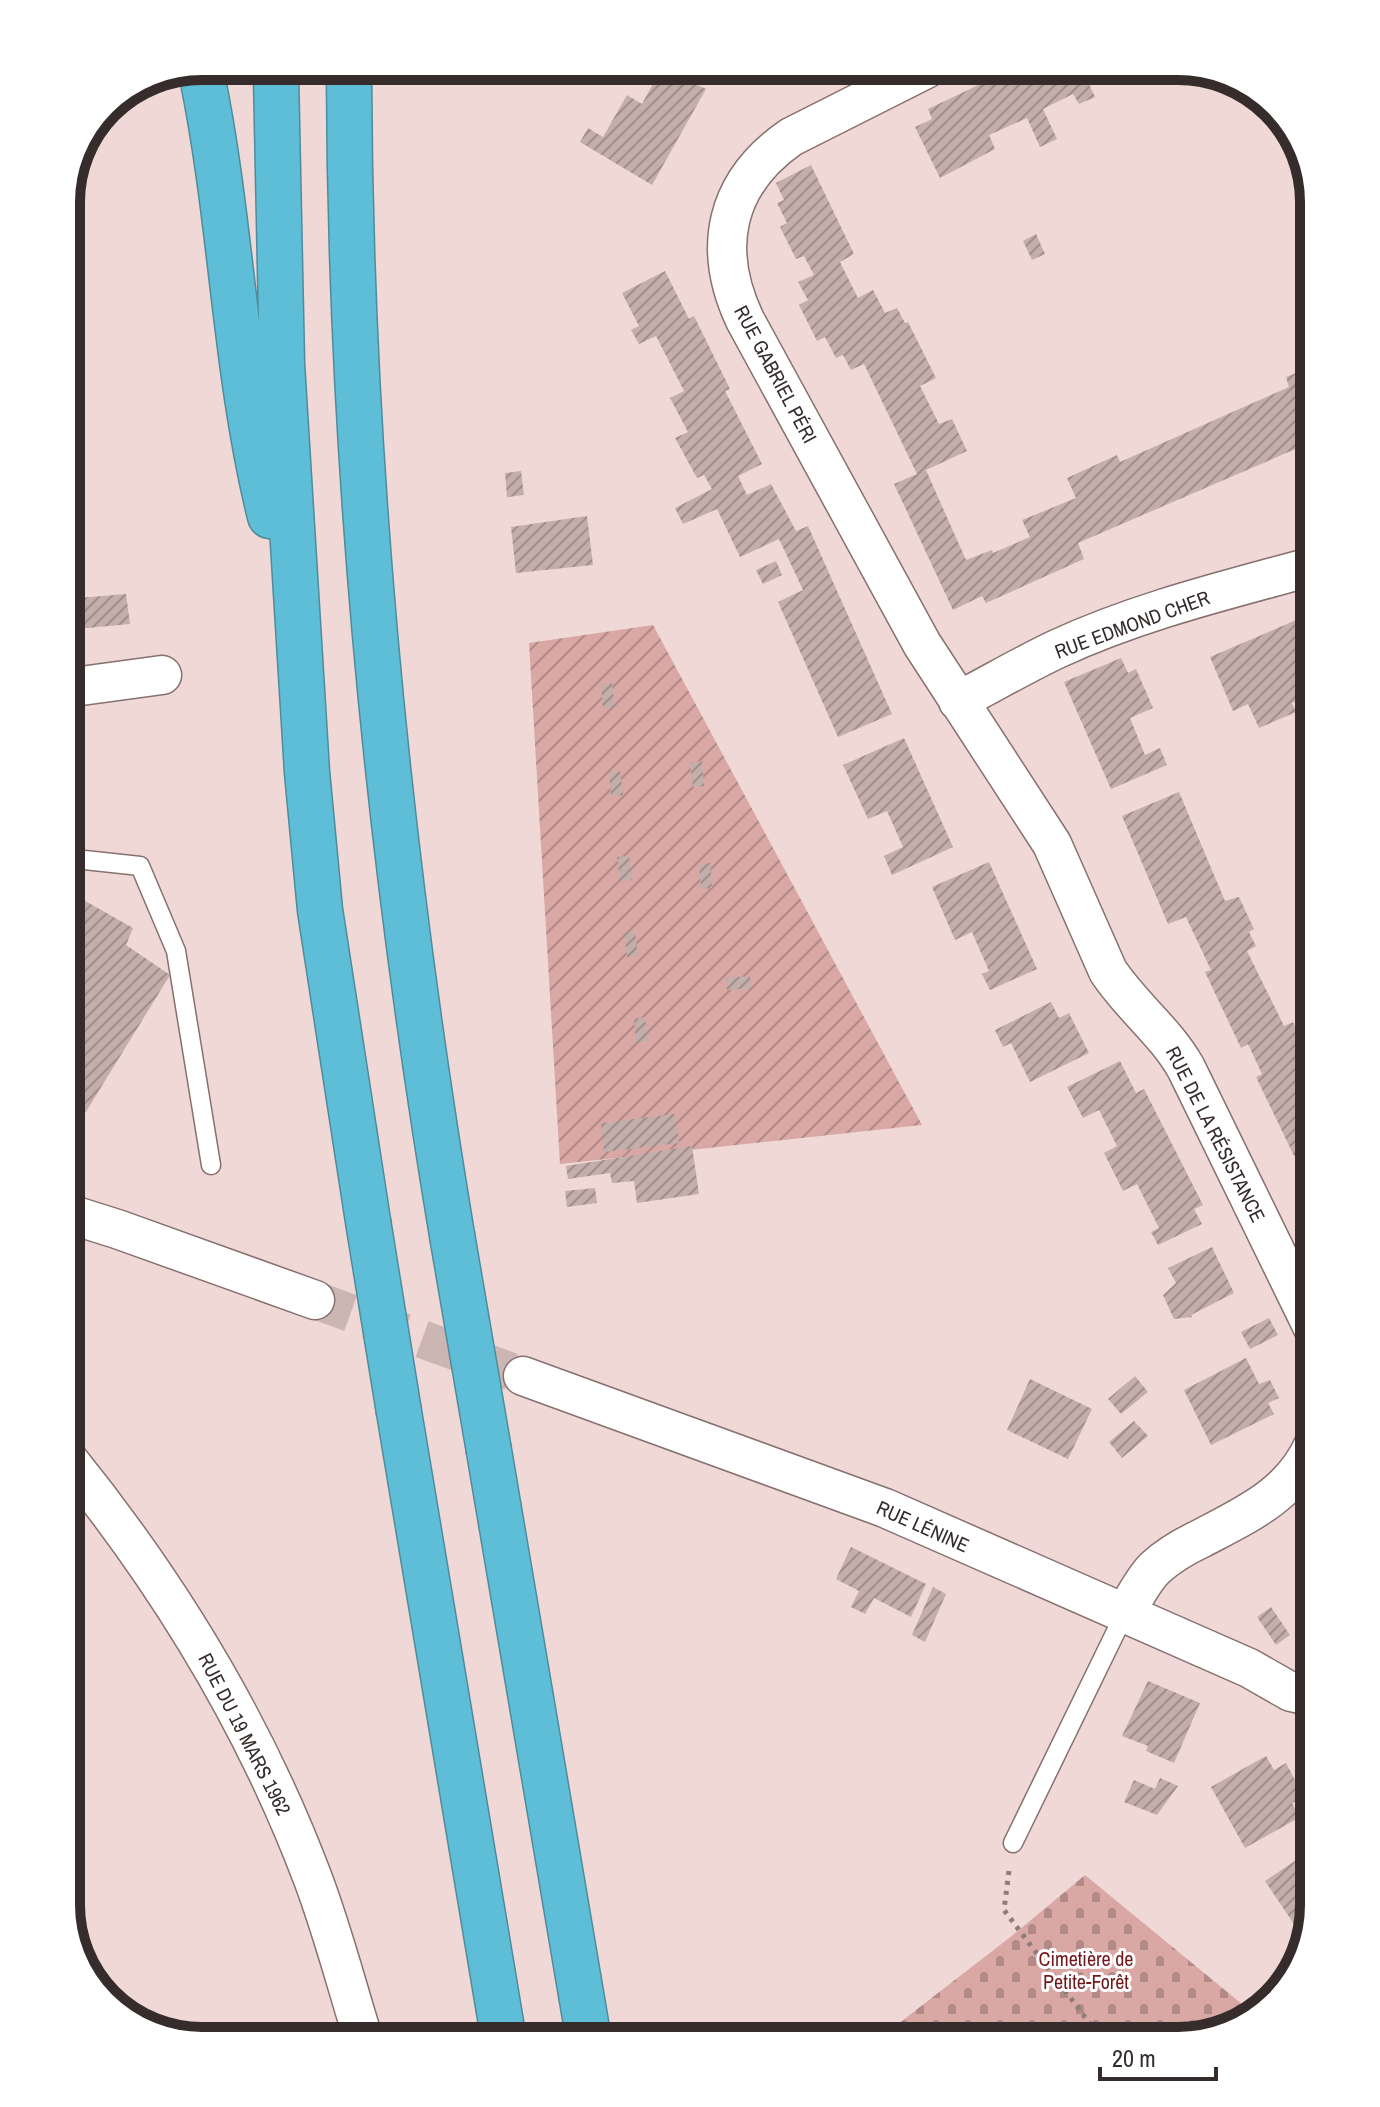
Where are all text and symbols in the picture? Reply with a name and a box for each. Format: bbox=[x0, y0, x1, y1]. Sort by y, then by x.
street label: RUE GABRIEL PÉRI bbox=[728, 300, 824, 448]
street label: RUE EDMOND CHER bbox=[1051, 583, 1213, 665]
street label: RUE DE LA RÉSISTANCE bbox=[1160, 1042, 1272, 1226]
street label: RUE LÉNINE bbox=[873, 1494, 973, 1558]
street label: RUE DU 19 MARS 1962 bbox=[192, 1648, 298, 1820]
park label: Cimetière de Petite-Forêt bbox=[1039, 1945, 1133, 1995]
scale bar bbox=[1100, 2031, 1216, 2081]
text: 20 m bbox=[1112, 2042, 1156, 2074]

